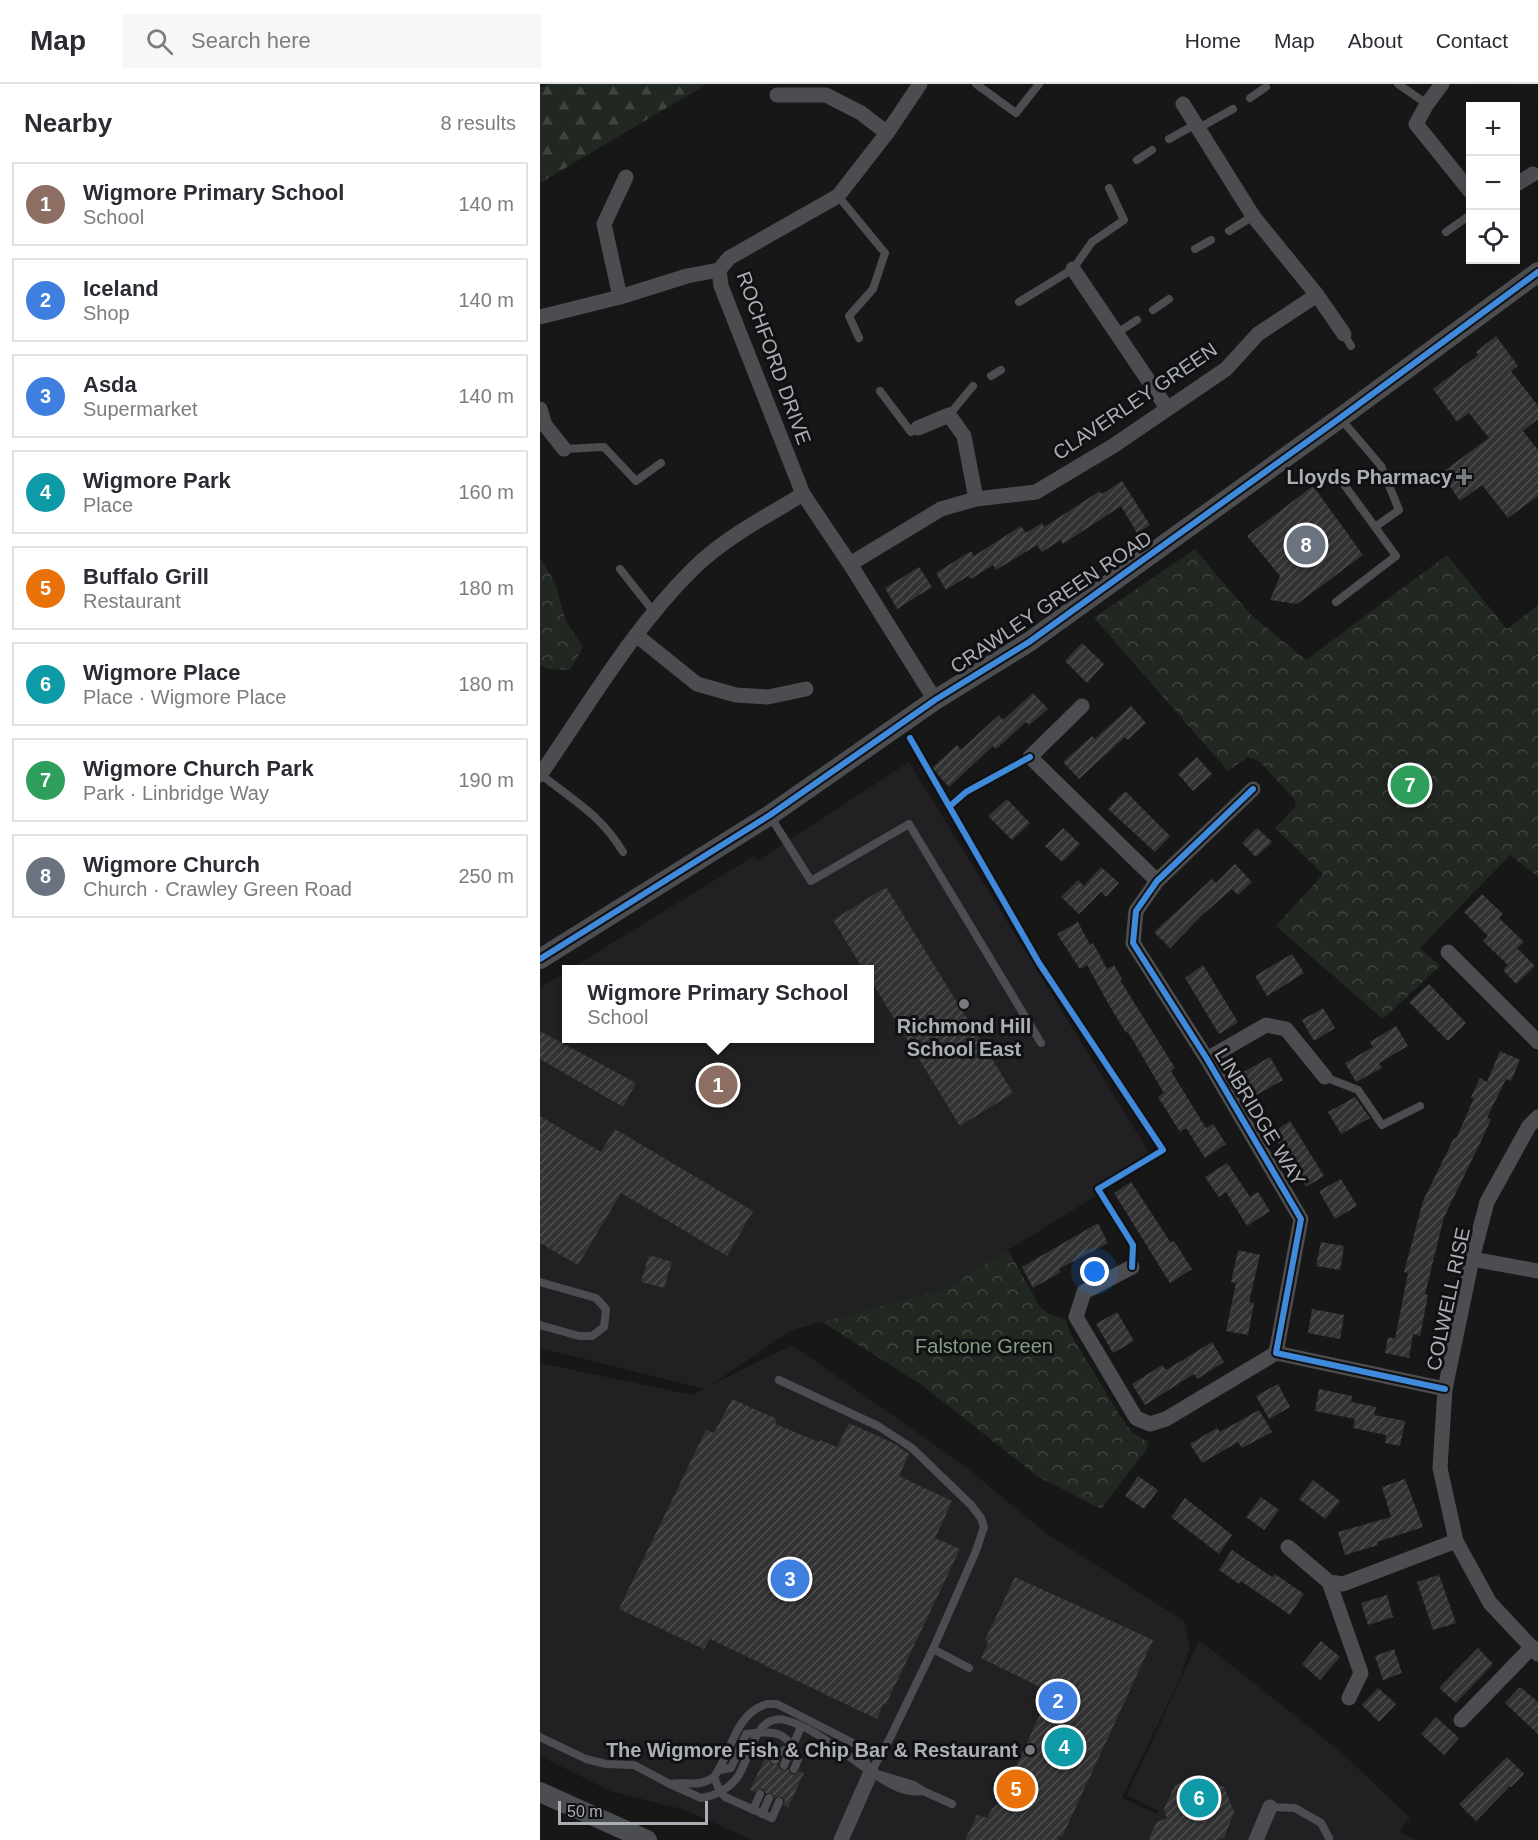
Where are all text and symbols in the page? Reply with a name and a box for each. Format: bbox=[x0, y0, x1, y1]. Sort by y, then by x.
search box bbox=[122, 14, 542, 68]
text: Map bbox=[30, 25, 86, 56]
icon: search bbox=[143, 25, 176, 58]
text: Search here bbox=[191, 28, 311, 53]
text: Home bbox=[1185, 29, 1241, 52]
text: Map bbox=[1274, 29, 1315, 52]
text: About bbox=[1348, 29, 1403, 52]
text: Contact bbox=[1436, 29, 1508, 52]
map controls bbox=[1466, 102, 1520, 264]
button: + bbox=[1466, 102, 1520, 156]
text: Nearby bbox=[24, 108, 112, 138]
text: 8 results bbox=[440, 112, 516, 134]
button: − bbox=[1466, 156, 1520, 210]
text: Wigmore Primary School bbox=[83, 180, 344, 205]
text: 1 bbox=[40, 193, 51, 215]
text: 140 m bbox=[458, 193, 514, 215]
text: School bbox=[83, 206, 144, 228]
button: locate bbox=[1466, 210, 1520, 264]
street label: ROCHFORD DRIVE bbox=[732, 269, 816, 447]
text: Iceland bbox=[83, 276, 159, 301]
text: 2 bbox=[40, 289, 51, 311]
text: 140 m bbox=[458, 289, 514, 311]
text: Shop bbox=[83, 302, 130, 324]
street label: CLAVERLEY GREEN bbox=[1049, 338, 1221, 464]
text: Asda bbox=[83, 372, 137, 397]
text: 3 bbox=[40, 385, 51, 407]
text: 140 m bbox=[458, 385, 514, 407]
text: Supermarket bbox=[83, 398, 198, 420]
place label: Lloyds Pharmacy bbox=[1286, 466, 1453, 488]
text: Wigmore Park bbox=[83, 468, 231, 493]
marker: Lloyds Pharmacy bbox=[1457, 470, 1471, 484]
text: 4 bbox=[40, 481, 51, 503]
text: 160 m bbox=[458, 481, 514, 503]
text: Place bbox=[83, 494, 133, 516]
pin: 8 bbox=[1286, 522, 1326, 568]
street label: CRAWLEY GREEN ROAD bbox=[946, 526, 1156, 678]
text: Buffalo Grill bbox=[83, 564, 209, 589]
text: 5 bbox=[40, 577, 51, 599]
text: 180 m bbox=[458, 577, 514, 599]
text: Restaurant bbox=[83, 590, 181, 612]
text: Wigmore Place bbox=[83, 660, 241, 685]
text: 6 bbox=[40, 673, 51, 695]
text: 180 m bbox=[458, 673, 514, 695]
text: Place · Wigmore Place bbox=[83, 686, 286, 708]
text: Wigmore Church Park bbox=[83, 756, 314, 781]
pin: 7 bbox=[1390, 762, 1430, 808]
text: 7 bbox=[40, 769, 51, 791]
text: 190 m bbox=[458, 769, 514, 791]
text: Park · Linbridge Way bbox=[83, 782, 269, 804]
text: Wigmore Church bbox=[83, 852, 260, 877]
text: 8 bbox=[40, 865, 51, 887]
text: 250 m bbox=[458, 865, 514, 887]
text: Church · Crawley Green Road bbox=[83, 878, 352, 900]
popup bbox=[562, 965, 874, 1043]
text: Wigmore Primary School bbox=[587, 980, 849, 1005]
marker: Richmond Hill School East bbox=[957, 997, 971, 1011]
text: School bbox=[587, 1006, 648, 1028]
place label: Richmond Hill School East bbox=[897, 1015, 1031, 1060]
street label: LINBRIDGE WAY bbox=[1210, 1044, 1310, 1190]
pin: 1 bbox=[698, 1062, 738, 1108]
street label: COLWELL RISE bbox=[1422, 1225, 1474, 1373]
your location bbox=[1080, 1257, 1109, 1286]
park label: Falstone Green bbox=[915, 1335, 1053, 1357]
pin: 3 bbox=[770, 1556, 810, 1602]
pin: 2 bbox=[1038, 1678, 1078, 1724]
pin: 4 bbox=[1044, 1724, 1084, 1770]
place label: The Wigmore Fish & Chip Bar & Restaurant bbox=[606, 1739, 1018, 1761]
marker: The Wigmore Fish & Chip Bar & Restaurant bbox=[1023, 1743, 1037, 1757]
pin: 5 bbox=[996, 1766, 1036, 1812]
pin: 6 bbox=[1180, 1776, 1218, 1820]
scale bar bbox=[558, 1798, 708, 1826]
text: 50 m bbox=[567, 1803, 603, 1820]

